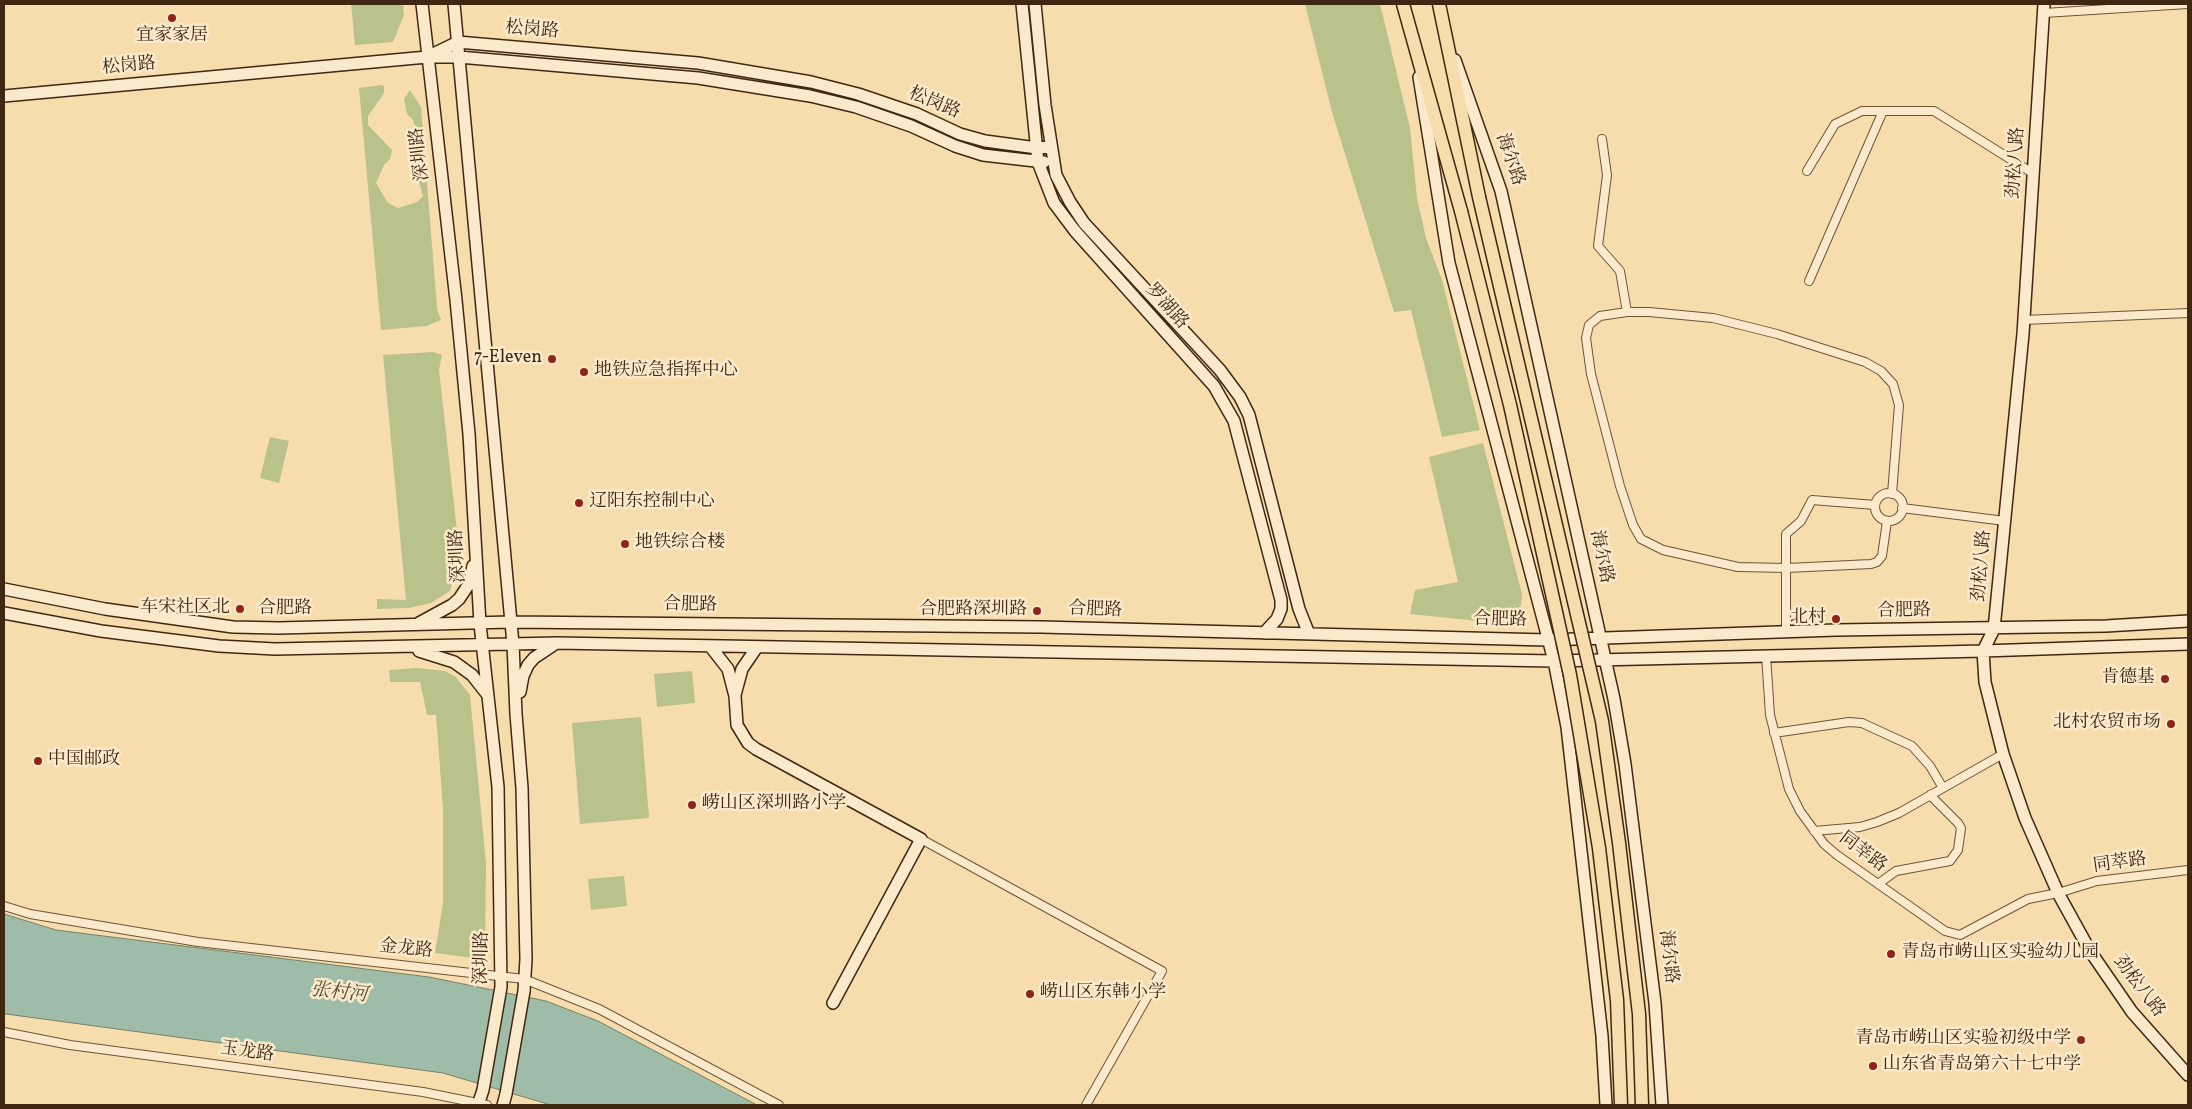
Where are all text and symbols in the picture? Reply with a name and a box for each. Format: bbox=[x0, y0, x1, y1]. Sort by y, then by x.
marker: 宜家家居 bbox=[166, 12, 178, 24]
street label: 松岗路 bbox=[504, 18, 560, 44]
place label: 宜家家居 bbox=[136, 26, 208, 48]
street label: 松岗路 bbox=[101, 54, 157, 80]
street label: 松岗路 bbox=[905, 84, 963, 124]
street label: 深圳路 bbox=[407, 126, 435, 182]
street label: 劲松八路 bbox=[2004, 126, 2030, 200]
street label: 海尔路 bbox=[1490, 131, 1528, 189]
street label: 罗湖路 bbox=[1140, 280, 1192, 334]
place label: 7-Eleven bbox=[474, 348, 542, 370]
marker: 7-Eleven bbox=[546, 353, 558, 365]
place label: 地铁应急指挥中心 bbox=[594, 361, 738, 383]
marker: 地铁应急指挥中心 bbox=[578, 366, 590, 378]
place label: 辽阳东控制中心 bbox=[589, 492, 715, 514]
marker: 辽阳东控制中心 bbox=[573, 497, 585, 509]
street label: 深圳路 bbox=[447, 528, 471, 584]
street label: 海尔路 bbox=[1584, 528, 1616, 586]
street label: 劲松八路 bbox=[1969, 529, 1997, 603]
place label: 地铁综合楼 bbox=[635, 533, 725, 555]
marker: 地铁综合楼 bbox=[619, 538, 631, 550]
street label: 合肥路 bbox=[663, 595, 717, 617]
place label: 车宋社区北 bbox=[140, 598, 230, 620]
street label: 合肥路 bbox=[258, 599, 312, 621]
street label: 合肥路 bbox=[1068, 599, 1122, 623]
place label: 合肥路深圳路 bbox=[919, 600, 1027, 622]
street label: 合肥路 bbox=[1877, 601, 1931, 623]
marker: 车宋社区北 bbox=[234, 603, 246, 615]
marker: 合肥路深圳路 bbox=[1031, 605, 1043, 617]
place label: 北村 bbox=[1790, 608, 1826, 630]
street label: 合肥路 bbox=[1473, 610, 1527, 632]
marker: 北村 bbox=[1830, 613, 1842, 625]
place label: 肯德基 bbox=[2101, 668, 2155, 690]
marker: 肯德基 bbox=[2159, 673, 2171, 685]
place label: 北村农贸市场 bbox=[2053, 713, 2161, 735]
marker: 北村农贸市场 bbox=[2165, 718, 2177, 730]
place label: 中国邮政 bbox=[48, 750, 120, 772]
marker: 中国邮政 bbox=[32, 755, 44, 767]
place label: 崂山区深圳路小学 bbox=[702, 794, 846, 816]
marker: 崂山区深圳路小学 bbox=[686, 799, 698, 811]
street label: 同莘路 bbox=[1834, 828, 1890, 878]
street label: 同萃路 bbox=[2092, 850, 2148, 878]
street label: 海尔路 bbox=[1653, 929, 1681, 985]
street label: 深圳路 bbox=[472, 931, 494, 985]
street label: 金龙路 bbox=[378, 936, 434, 964]
place label: 青岛市崂山区实验幼儿园 bbox=[1901, 943, 2099, 965]
marker: 青岛市崂山区实验幼儿园 bbox=[1885, 948, 1897, 960]
street label: 劲松八路 bbox=[2108, 952, 2168, 1022]
water label: 张村河 bbox=[309, 980, 369, 1008]
place label: 崂山区东韩小学 bbox=[1040, 983, 1166, 1005]
marker: 崂山区东韩小学 bbox=[1024, 988, 1036, 1000]
place label: 青岛市崂山区实验初级中学 bbox=[1855, 1029, 2071, 1051]
marker: 青岛市崂山区实验初级中学 bbox=[2075, 1034, 2087, 1046]
street label: 玉龙路 bbox=[219, 1039, 275, 1067]
place label: 山东省青岛第六十七中学 bbox=[1883, 1055, 2081, 1077]
marker: 山东省青岛第六十七中学 bbox=[1867, 1060, 1879, 1072]

